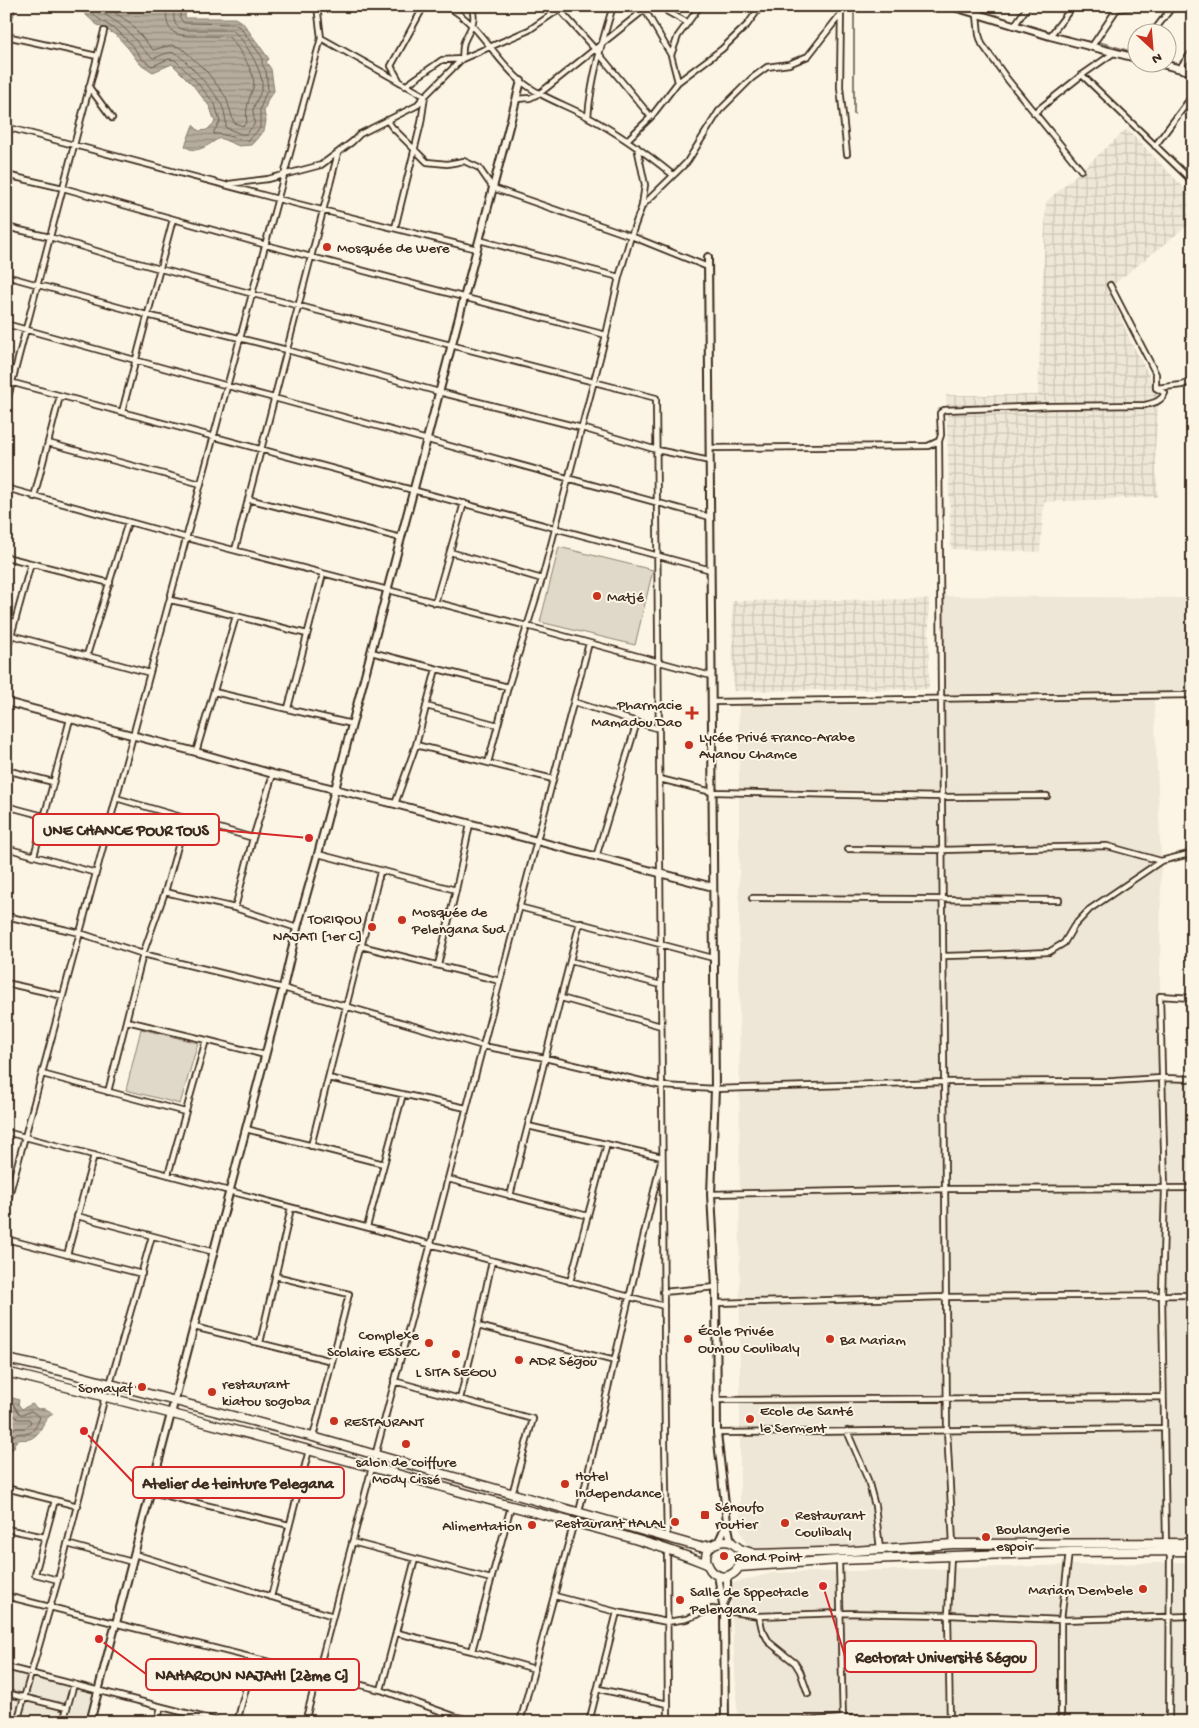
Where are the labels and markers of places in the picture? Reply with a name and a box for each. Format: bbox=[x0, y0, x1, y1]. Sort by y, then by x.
place label: Mosquée de Were bbox=[337, 240, 450, 258]
marker: Mosquée de Were bbox=[321, 241, 333, 253]
place label: Matjé bbox=[607, 589, 644, 607]
marker: Matjé bbox=[591, 590, 603, 602]
place label: Pharmacie Mamadou Dao bbox=[591, 697, 682, 732]
marker: Pharmacie Mamadou Dao bbox=[686, 707, 698, 719]
place label: Lycée Privé Franco-Arabe Ayanou Chamce bbox=[699, 729, 855, 764]
marker: Lycée Privé Franco-Arabe Ayanou Chamce bbox=[683, 739, 695, 751]
callout: UNE CHANCE POUR TOUS bbox=[33, 814, 219, 845]
place label: Mosquée de Pelengana Sud bbox=[411, 904, 506, 939]
place label: TORIQOU NAJATI [1er C] bbox=[273, 911, 362, 946]
marker: Mosquée de Pelengana Sud bbox=[396, 914, 408, 926]
marker: TORIQOU NAJATI [1er C] bbox=[366, 921, 378, 933]
place label: École Privée Oumou Coulibaly bbox=[698, 1323, 800, 1358]
place label: Complexe Scolaire ESSEC bbox=[327, 1327, 420, 1362]
place label: Ba Mariam bbox=[839, 1332, 906, 1350]
marker: École Privée Oumou Coulibaly bbox=[682, 1333, 694, 1345]
marker: Ba Mariam bbox=[824, 1333, 836, 1345]
marker: Complexe Scolaire ESSEC bbox=[423, 1337, 435, 1349]
marker: L SITA SEGOU bbox=[450, 1348, 462, 1360]
place label: ADR Ségou bbox=[529, 1353, 597, 1371]
marker: ADR Ségou bbox=[513, 1354, 525, 1366]
place label: L SITA SEGOU bbox=[415, 1364, 497, 1382]
place label: restaurant kiatou sogoba bbox=[222, 1376, 311, 1411]
place label: Somayaf bbox=[78, 1380, 133, 1398]
marker: Somayaf bbox=[136, 1381, 148, 1393]
marker: restaurant kiatou sogoba bbox=[206, 1386, 218, 1398]
place label: Ecole de Santé le Serment bbox=[760, 1403, 853, 1438]
marker: Ecole de Santé le Serment bbox=[744, 1413, 756, 1425]
place label: RESTAURANT bbox=[344, 1414, 425, 1432]
marker: RESTAURANT bbox=[328, 1415, 340, 1427]
marker: salon de coiffure Mody Cissé bbox=[400, 1438, 412, 1450]
place label: salon de coiffure Mody Cissé bbox=[355, 1454, 457, 1489]
callout: Atelier de teinture Pelegana bbox=[133, 1467, 344, 1498]
place label: Hotel Independance bbox=[575, 1468, 662, 1503]
marker: Hotel Independance bbox=[559, 1478, 571, 1490]
place label: Sénoufo routier bbox=[715, 1499, 764, 1534]
place label: Restaurant Coulibaly bbox=[795, 1507, 866, 1542]
marker: Sénoufo routier bbox=[699, 1509, 711, 1521]
place label: Restaurant HALAL bbox=[555, 1515, 666, 1533]
marker: Restaurant HALAL bbox=[669, 1516, 681, 1528]
marker: Restaurant Coulibaly bbox=[779, 1517, 791, 1529]
place label: Alimentation bbox=[442, 1518, 522, 1536]
marker: Alimentation bbox=[526, 1519, 538, 1531]
place label: Boulangerie espoir bbox=[995, 1521, 1070, 1556]
marker: Boulangerie espoir bbox=[980, 1531, 992, 1543]
place label: Rond Point bbox=[734, 1549, 804, 1567]
marker: Rond Point bbox=[718, 1550, 730, 1562]
place label: Mariam Dembele bbox=[1028, 1582, 1133, 1600]
marker: Mariam Dembele bbox=[1137, 1583, 1149, 1595]
place label: Salle de Sppectacle Pelengana bbox=[689, 1584, 809, 1619]
marker: Salle de Sppectacle Pelengana bbox=[674, 1594, 686, 1606]
callout: Rectorat Université Ségou bbox=[845, 1641, 1036, 1672]
callout: NAHAROUN NAJAHI [2ème C] bbox=[146, 1659, 359, 1690]

